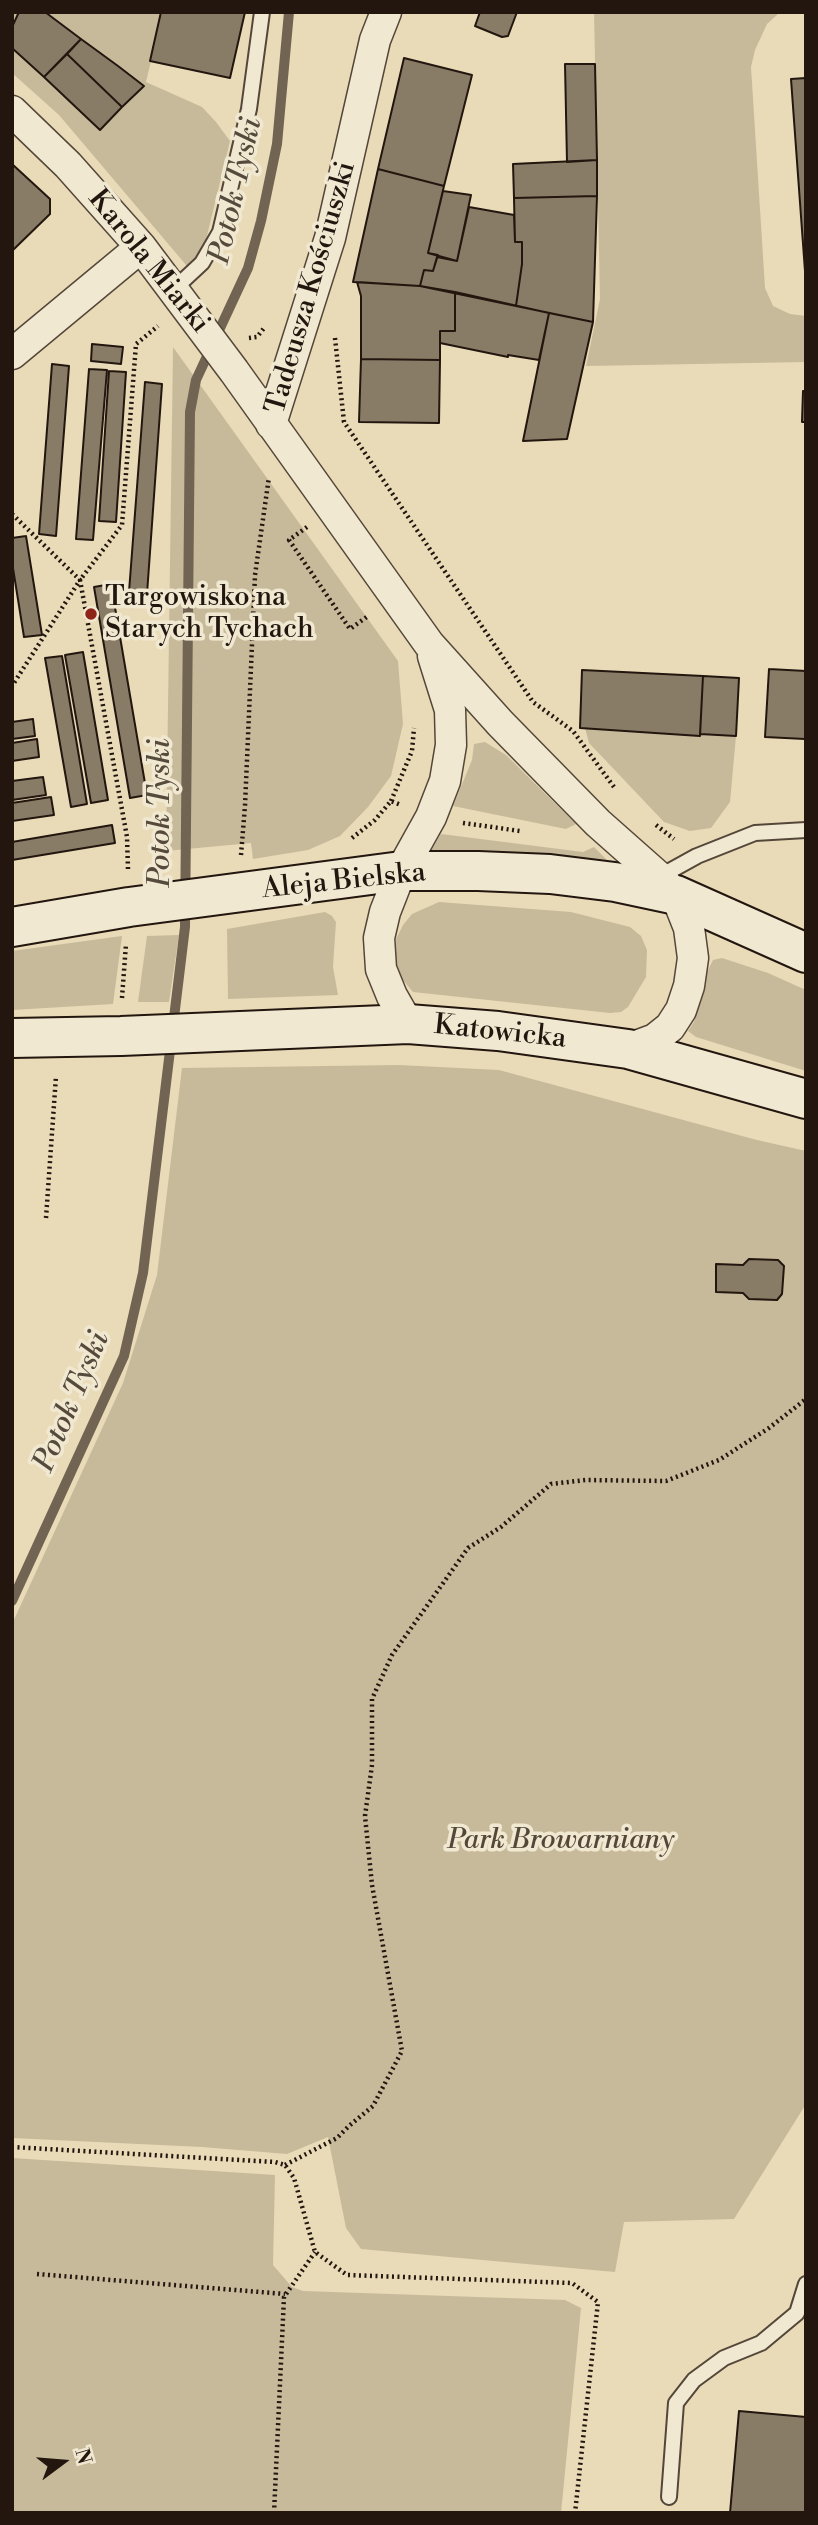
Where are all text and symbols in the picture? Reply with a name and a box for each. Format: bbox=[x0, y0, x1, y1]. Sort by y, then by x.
water label: Potok Tyski bbox=[203, 115, 271, 267]
street label: Tadeusza Kościuszki bbox=[260, 158, 364, 418]
street label: Karola Miarki bbox=[80, 183, 216, 341]
place label: Targowisko na Starych Tychach bbox=[105, 581, 314, 647]
marker: Targowisko na Starych Tychach bbox=[83, 606, 99, 622]
water label: Potok Tyski bbox=[144, 739, 180, 887]
street label: Aleja Bielska bbox=[261, 857, 427, 907]
street label: Katowicka bbox=[432, 1009, 568, 1057]
water label: Potok Tyski bbox=[27, 1327, 119, 1477]
park label: Park Browarniany bbox=[448, 1824, 674, 1858]
north arrow bbox=[28, 2427, 98, 2497]
text: N bbox=[70, 2446, 97, 2467]

